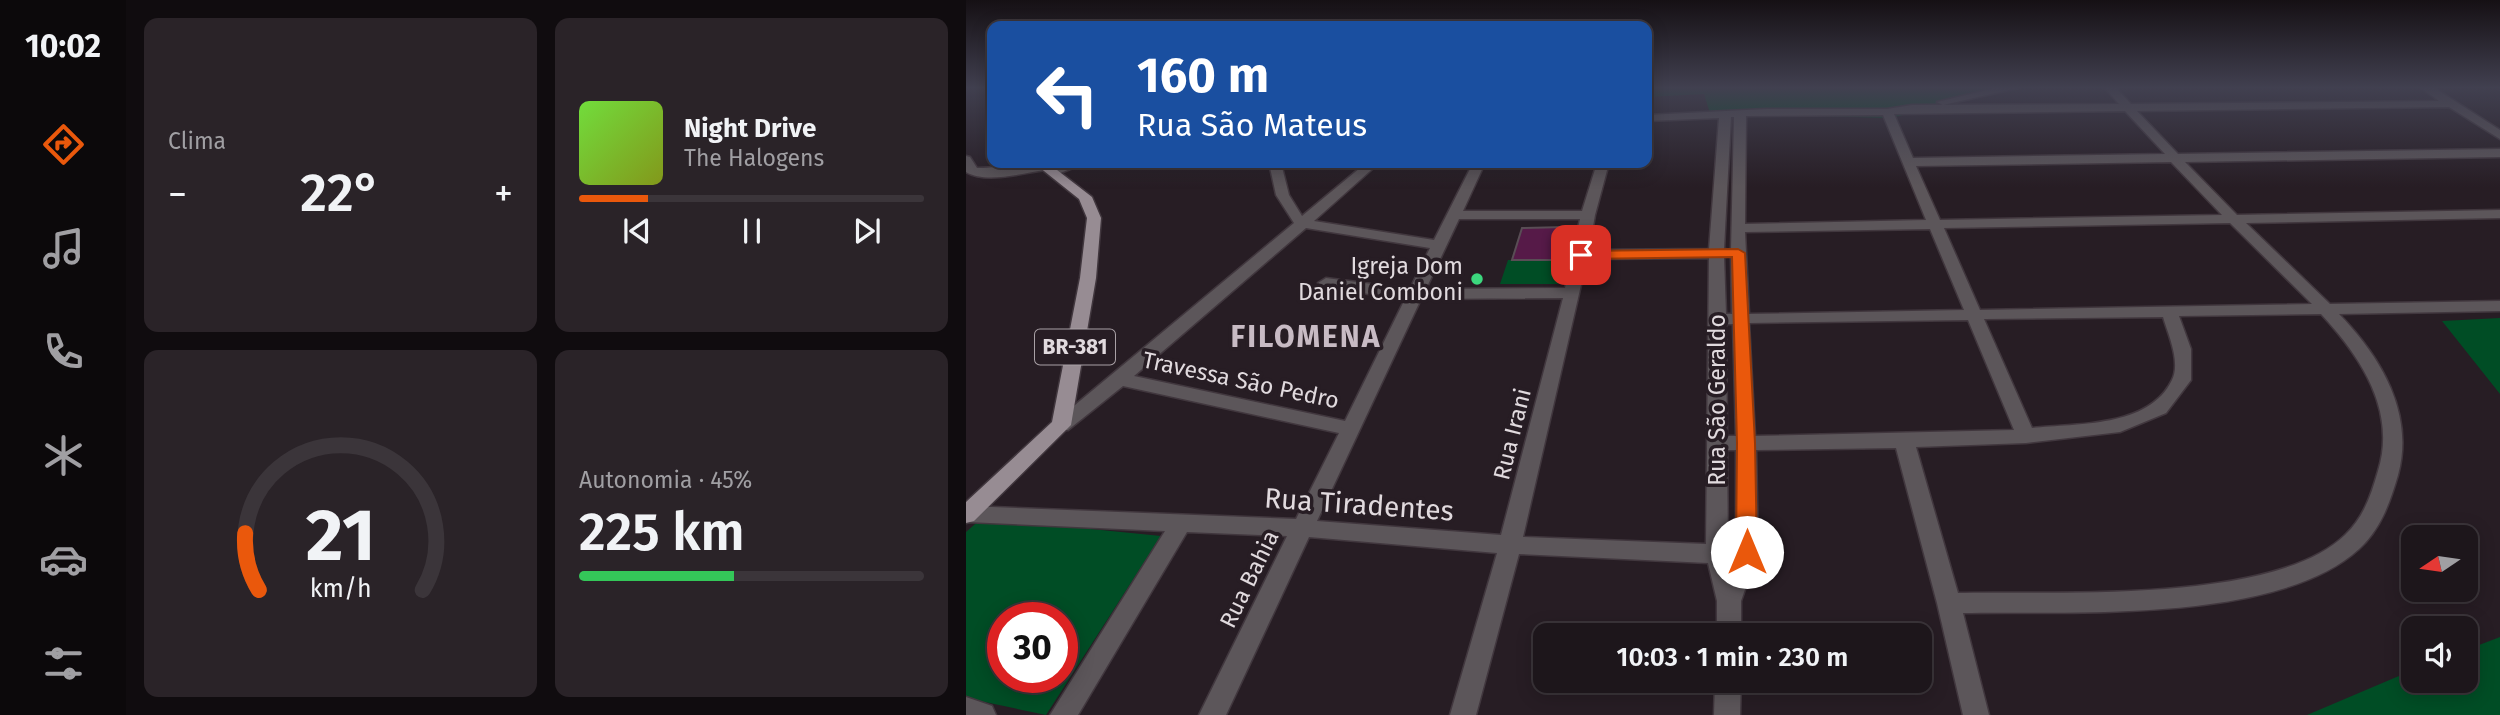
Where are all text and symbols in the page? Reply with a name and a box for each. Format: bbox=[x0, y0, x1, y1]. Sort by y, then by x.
text: 10:02 bbox=[25, 27, 101, 65]
text: 160 m bbox=[1137, 46, 1269, 105]
icon: left bbox=[1022, 49, 1113, 140]
text: Rua São Mateus bbox=[1137, 106, 1367, 144]
text: Night Drive bbox=[684, 113, 816, 144]
icon: directions bbox=[39, 120, 88, 169]
text: Clima bbox=[168, 127, 226, 155]
text: The Halogens bbox=[684, 144, 824, 172]
text: 22° bbox=[300, 162, 381, 225]
text: − bbox=[168, 171, 187, 217]
text: + bbox=[494, 171, 513, 217]
icon: previous bbox=[618, 212, 656, 250]
icon: pause bbox=[733, 212, 771, 250]
icon: next bbox=[848, 212, 886, 250]
icon: music bbox=[39, 224, 88, 273]
pin bbox=[1551, 225, 1611, 285]
icon: arrive bbox=[1562, 236, 1600, 274]
place label: Igreja Dom Daniel Comboni bbox=[1298, 252, 1463, 306]
marker: Igreja Dom Daniel Comboni bbox=[1469, 271, 1485, 287]
street label: Rua São Geraldo bbox=[1703, 314, 1731, 486]
district label: FILOMENA bbox=[1231, 319, 1381, 355]
icon: phone bbox=[39, 327, 88, 376]
road number: BR-381 bbox=[1035, 330, 1115, 364]
street label: Travessa São Pedro bbox=[1140, 346, 1342, 414]
street label: Rua Irani bbox=[1487, 385, 1537, 483]
icon: climate bbox=[39, 431, 88, 480]
text: Autonomia · 45% bbox=[579, 466, 752, 494]
street label: Rua Tiradentes bbox=[1263, 481, 1455, 528]
text: 21 bbox=[306, 492, 375, 579]
text: 225 km bbox=[579, 501, 745, 564]
position arrow bbox=[1710, 515, 1784, 589]
north arrow bbox=[2401, 525, 2478, 602]
map controls bbox=[2401, 525, 2478, 693]
street label: Rua Bahia bbox=[1213, 526, 1285, 632]
icon: car bbox=[39, 535, 88, 584]
text: km/h bbox=[310, 573, 371, 603]
speed limit sign: 30 bbox=[987, 602, 1078, 693]
button: sound bbox=[2401, 616, 2478, 693]
icon: filters bbox=[39, 639, 88, 688]
text: 10:03 · 1 min · 230 m bbox=[1617, 642, 1848, 673]

